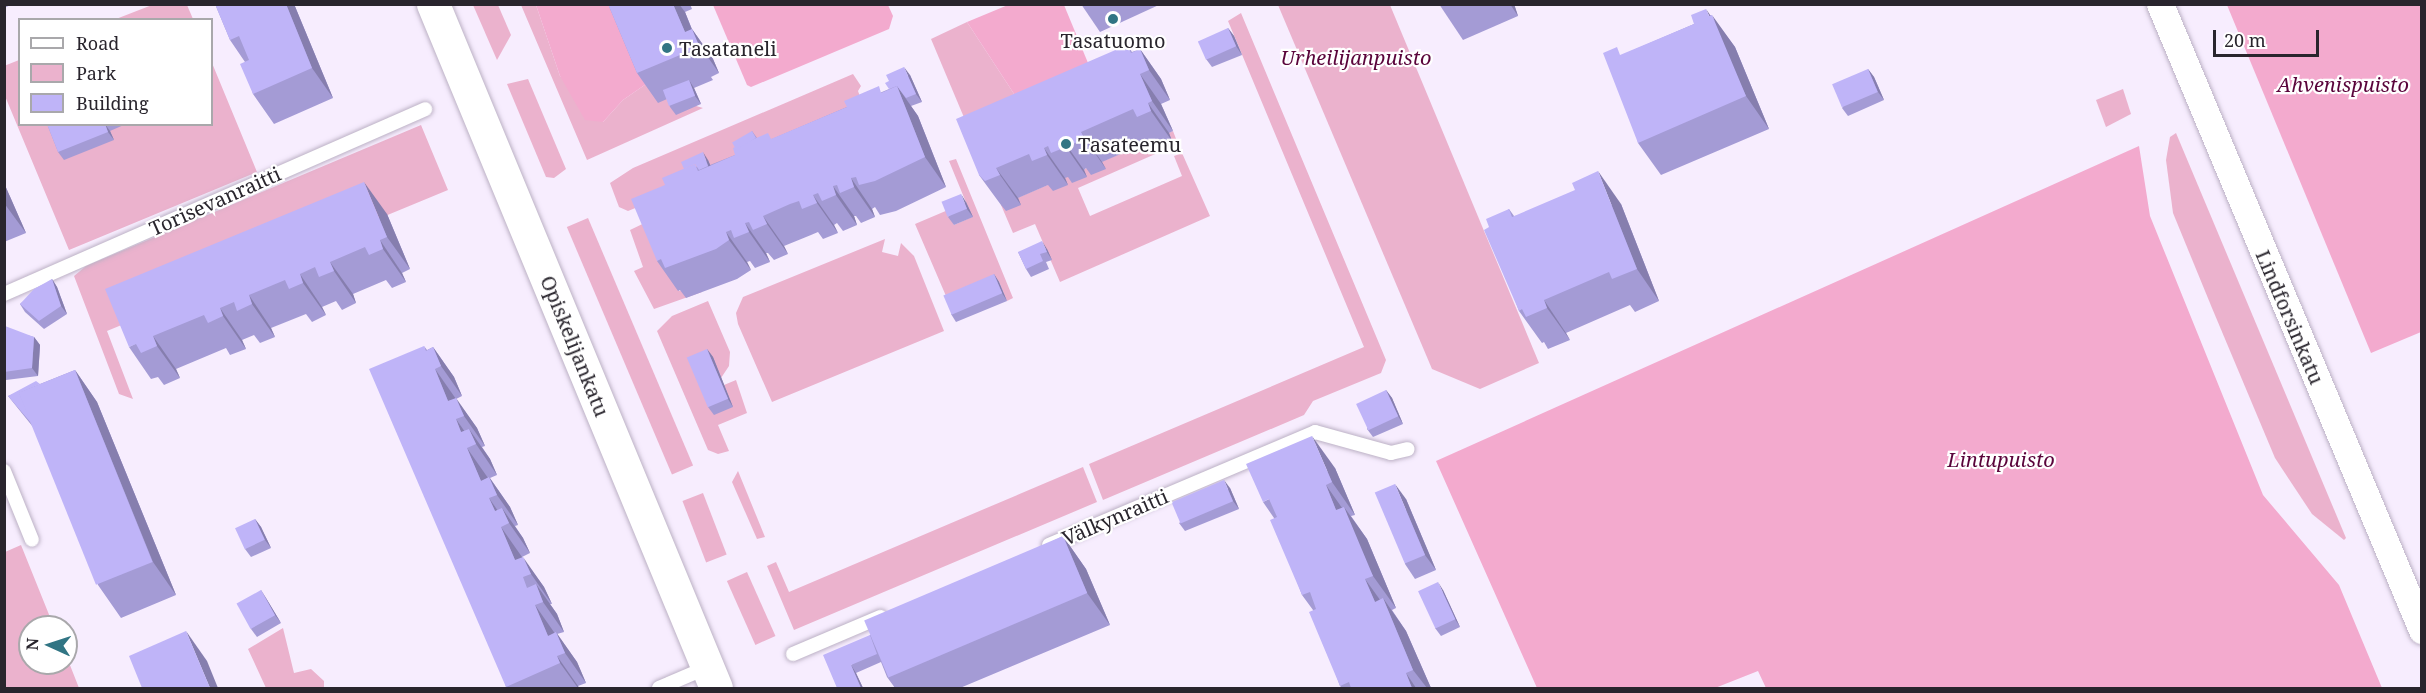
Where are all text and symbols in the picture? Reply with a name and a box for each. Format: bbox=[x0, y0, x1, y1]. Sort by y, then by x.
marker: Tasatuomo bbox=[1106, 12, 1120, 26]
legend bbox=[18, 18, 213, 126]
scale bar bbox=[2216, 18, 2322, 56]
place label: Tasatuomo bbox=[1061, 28, 1165, 52]
text: 20 m bbox=[2224, 28, 2266, 52]
text: Road bbox=[76, 31, 119, 55]
place label: Tasataneli bbox=[679, 36, 777, 60]
marker: Tasataneli bbox=[660, 41, 674, 55]
park label: Urheilijanpuisto bbox=[1280, 45, 1432, 69]
text: Park bbox=[76, 61, 116, 85]
park label: Ahvenispuisto bbox=[2277, 72, 2409, 96]
text: Building bbox=[76, 91, 149, 115]
place label: Tasateemu bbox=[1078, 132, 1181, 156]
marker: Tasateemu bbox=[1059, 137, 1073, 151]
street label: Torisevanraitti bbox=[146, 161, 284, 241]
street label: Lindforsinkatu bbox=[2251, 246, 2329, 388]
street label: Opiskelijankatu bbox=[536, 272, 614, 420]
park label: Lintupuisto bbox=[1947, 447, 2055, 471]
street label: Välkynraitti bbox=[1058, 484, 1172, 550]
north arrow bbox=[18, 615, 78, 675]
text: N bbox=[21, 637, 43, 651]

